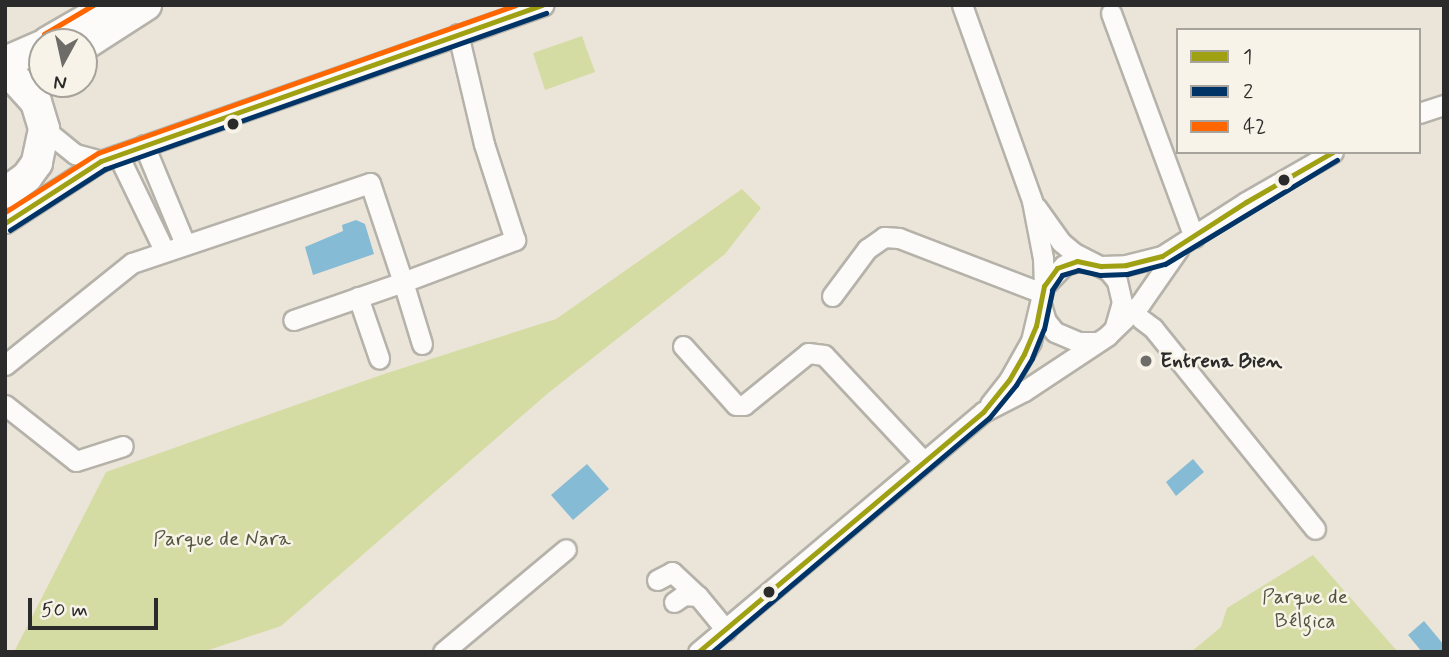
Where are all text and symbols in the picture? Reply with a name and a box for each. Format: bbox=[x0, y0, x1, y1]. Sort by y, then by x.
north arrow bbox=[28, 28, 98, 98]
legend bbox=[1176, 28, 1421, 154]
text: 1 bbox=[1243, 43, 1252, 71]
text: N bbox=[52, 69, 68, 96]
text: 2 bbox=[1243, 78, 1253, 106]
text: 42 bbox=[1243, 113, 1266, 141]
unlabelled marker bbox=[226, 117, 240, 131]
unlabelled marker bbox=[1277, 173, 1291, 187]
place label: Entrena Bien bbox=[1160, 348, 1278, 374]
marker: Entrena Bien bbox=[1138, 353, 1154, 369]
park label: Parque de Nara bbox=[155, 526, 289, 552]
scale bar bbox=[32, 584, 161, 628]
park label: Parque de Bélgica bbox=[1262, 584, 1348, 634]
unlabelled marker bbox=[762, 585, 776, 599]
text: 50 m bbox=[41, 596, 88, 624]

